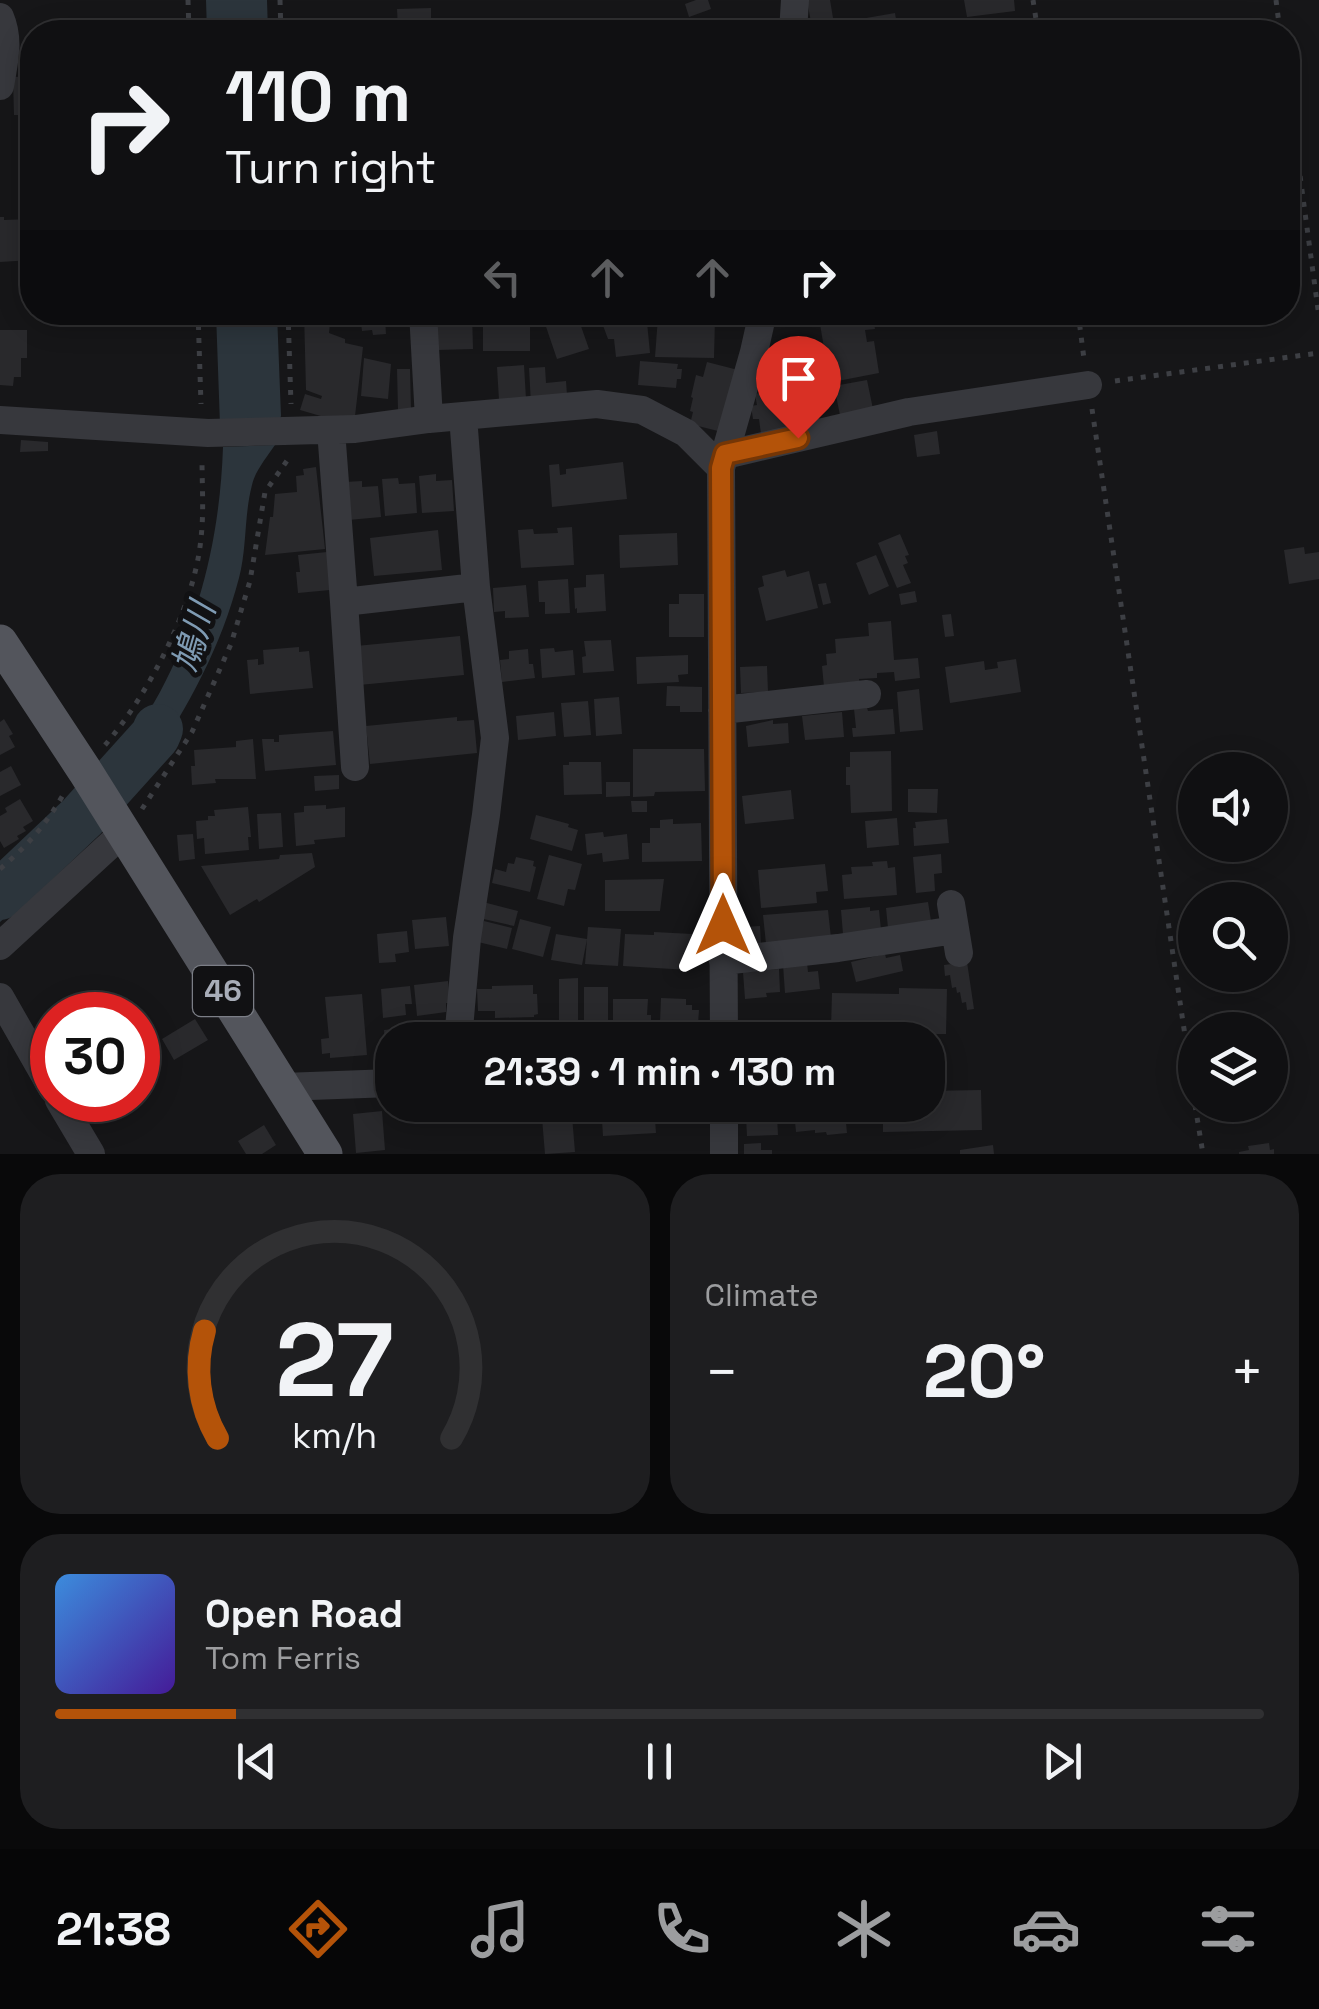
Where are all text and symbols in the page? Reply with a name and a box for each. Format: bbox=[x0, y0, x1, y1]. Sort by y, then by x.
text: 110 m bbox=[225, 52, 411, 141]
icon: right bbox=[60, 60, 190, 190]
text: Turn right bbox=[225, 139, 436, 196]
icon: left bbox=[475, 250, 530, 305]
icon: ahead bbox=[580, 250, 635, 305]
icon: ahead bbox=[685, 250, 740, 305]
icon: right bbox=[790, 250, 845, 305]
pin bbox=[756, 336, 841, 439]
icon: arrive bbox=[771, 351, 826, 406]
water label: 鳩川 bbox=[163, 593, 226, 677]
map controls bbox=[1178, 752, 1288, 1122]
button: sound bbox=[1178, 752, 1288, 862]
position arrow bbox=[671, 873, 775, 977]
button: search bbox=[1178, 882, 1288, 992]
road number: 46 bbox=[193, 966, 253, 1016]
speed limit sign: 30 bbox=[30, 992, 160, 1122]
button: layers bbox=[1178, 1012, 1288, 1122]
text: 21:39 · 1 min · 130 m bbox=[484, 1048, 836, 1096]
text: Climate bbox=[705, 1275, 819, 1315]
text: 27 bbox=[276, 1294, 394, 1426]
text: 20° bbox=[923, 1323, 1046, 1419]
text: − bbox=[705, 1337, 739, 1407]
text: + bbox=[1230, 1337, 1264, 1407]
text: km/h bbox=[292, 1413, 377, 1458]
text: Open Road bbox=[205, 1590, 403, 1638]
text: Tom Ferris bbox=[205, 1638, 361, 1678]
icon: previous bbox=[229, 1734, 284, 1789]
icon: pause bbox=[632, 1734, 687, 1789]
icon: next bbox=[1035, 1734, 1090, 1789]
icon: directions bbox=[283, 1894, 353, 1964]
icon: music bbox=[465, 1894, 535, 1964]
icon: phone bbox=[647, 1894, 717, 1964]
icon: climate bbox=[829, 1894, 899, 1964]
icon: car bbox=[1011, 1894, 1081, 1964]
icon: filters bbox=[1193, 1894, 1263, 1964]
text: 21:38 bbox=[56, 1901, 171, 1958]

